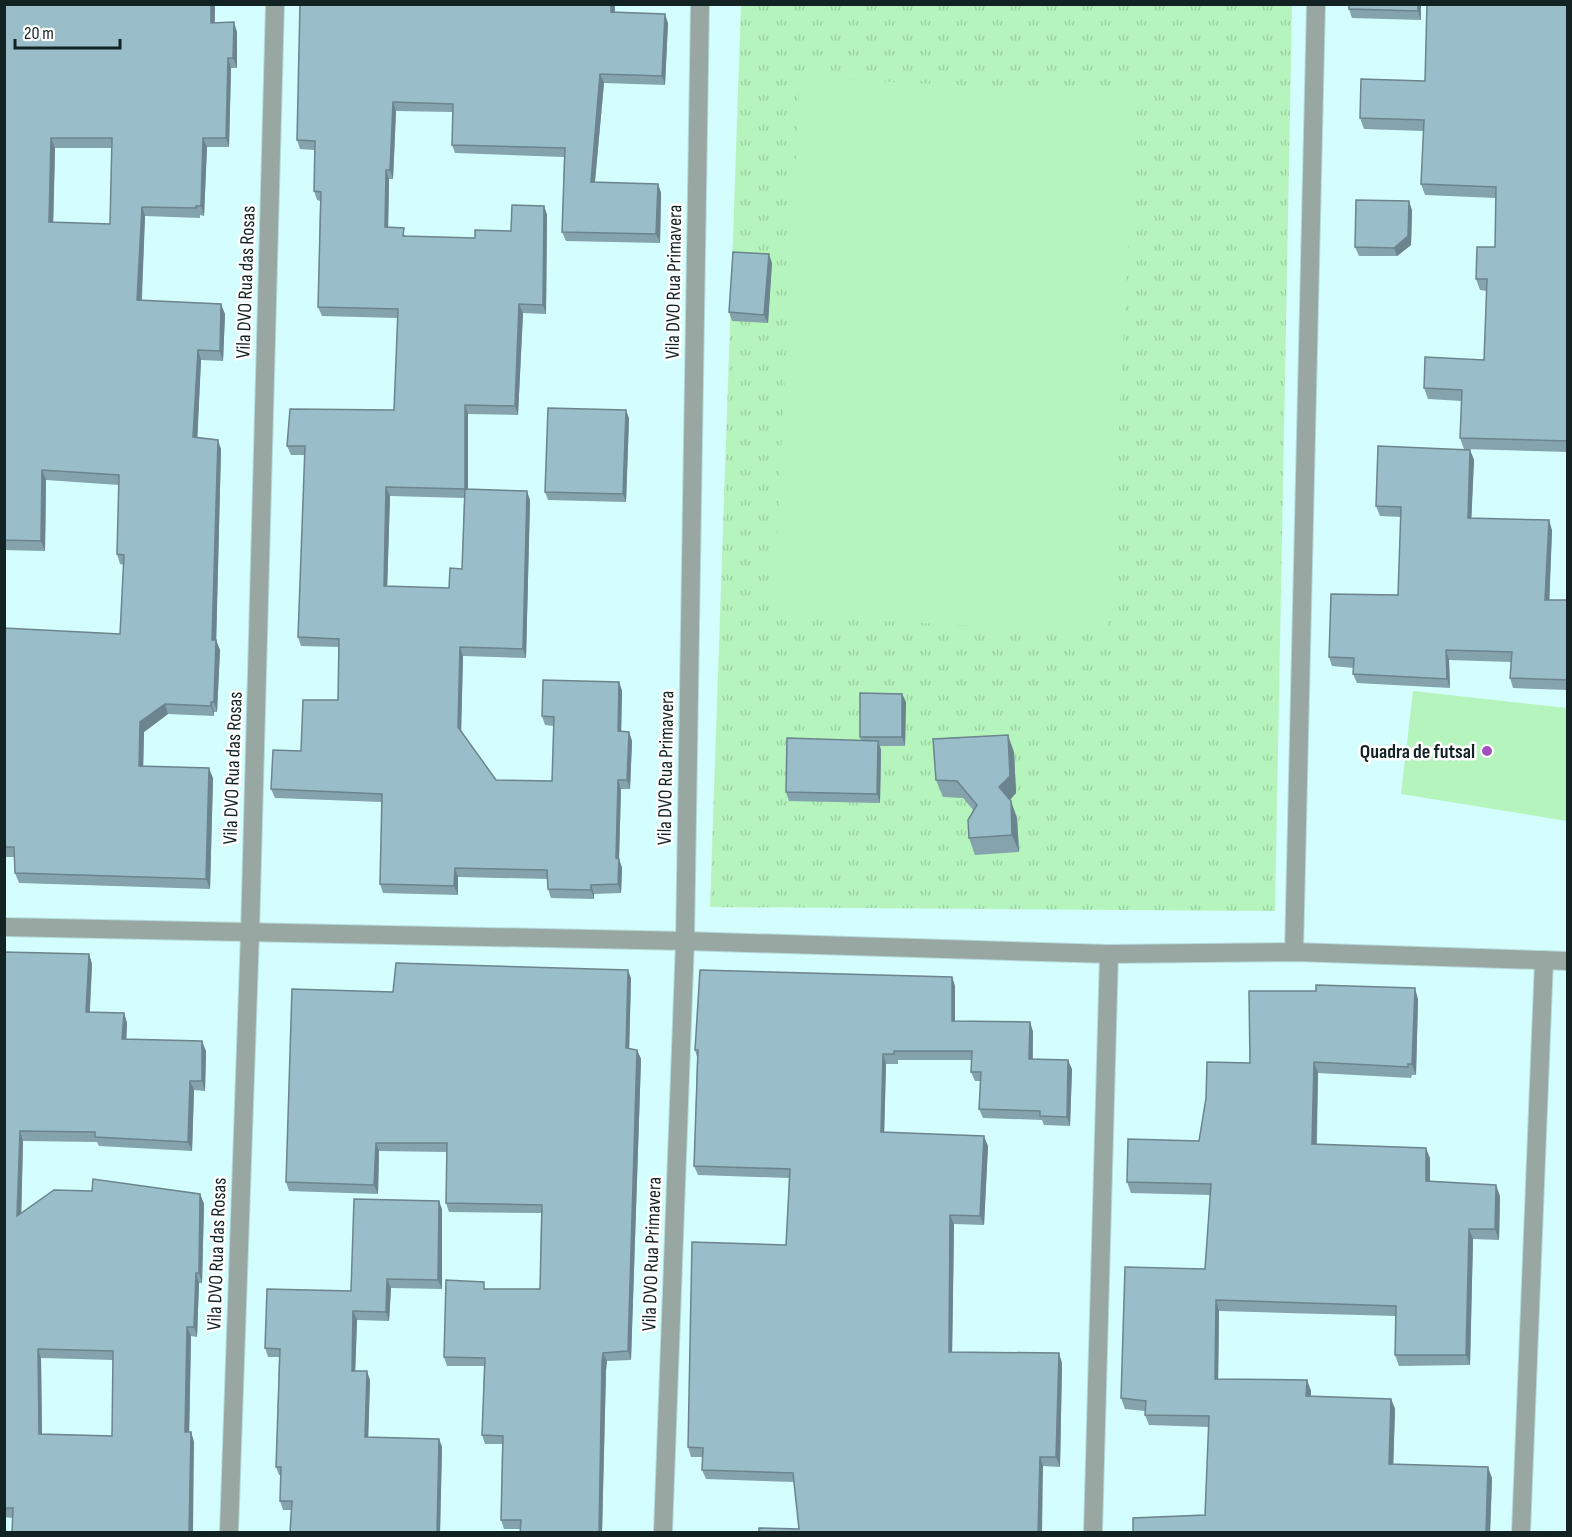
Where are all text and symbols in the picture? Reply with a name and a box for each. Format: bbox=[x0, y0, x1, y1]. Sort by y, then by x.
scale bar bbox=[15, 12, 120, 50]
text: 20 m bbox=[24, 23, 54, 44]
street label: Vila DVO Rua das Rosas bbox=[231, 205, 261, 359]
street label: Vila DVO Rua Primavera bbox=[661, 205, 687, 359]
street label: Vila DVO Rua das Rosas bbox=[218, 691, 248, 845]
street label: Vila DVO Rua Primavera bbox=[653, 691, 679, 845]
place label: Quadra de futsal bbox=[1360, 740, 1475, 764]
marker: Quadra de futsal bbox=[1480, 744, 1494, 758]
street label: Vila DVO Rua Primavera bbox=[637, 1176, 667, 1332]
street label: Vila DVO Rua das Rosas bbox=[202, 1177, 232, 1331]

